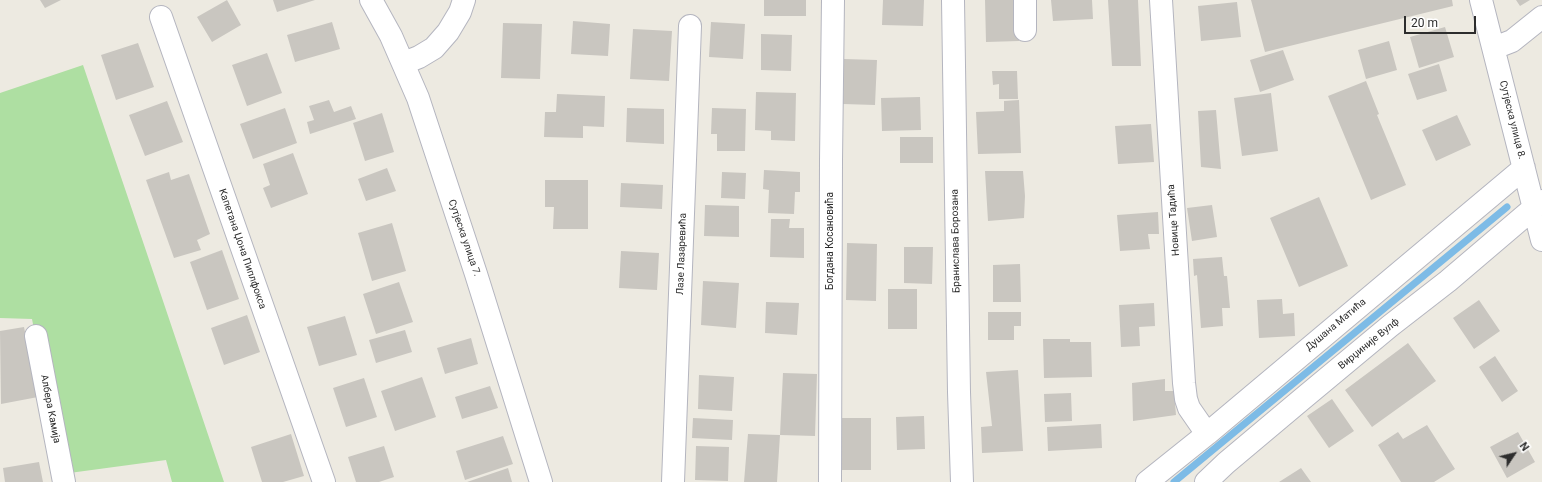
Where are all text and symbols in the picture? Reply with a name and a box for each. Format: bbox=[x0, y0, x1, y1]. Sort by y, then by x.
scale bar bbox=[1406, 8, 1478, 34]
text: 20 m bbox=[1411, 16, 1438, 30]
street label: Сутјеска улица 8. bbox=[1496, 79, 1528, 161]
street label: Новице Тадића bbox=[1166, 184, 1182, 256]
street label: Капетана Џона Пиплфокса bbox=[216, 187, 268, 311]
street label: Бранислава Борозана bbox=[949, 189, 963, 293]
street label: Богдана Косановића bbox=[824, 192, 836, 290]
street label: Сутјеска улица 7. bbox=[445, 198, 483, 278]
street label: Лазе Лазаревића bbox=[675, 213, 689, 295]
street label: Душана Матића bbox=[1303, 296, 1369, 354]
street label: Вирџиније Вулф bbox=[1336, 316, 1402, 372]
street label: Албера Камија bbox=[37, 374, 63, 444]
north arrow bbox=[1494, 434, 1534, 474]
text: N bbox=[1517, 440, 1532, 454]

